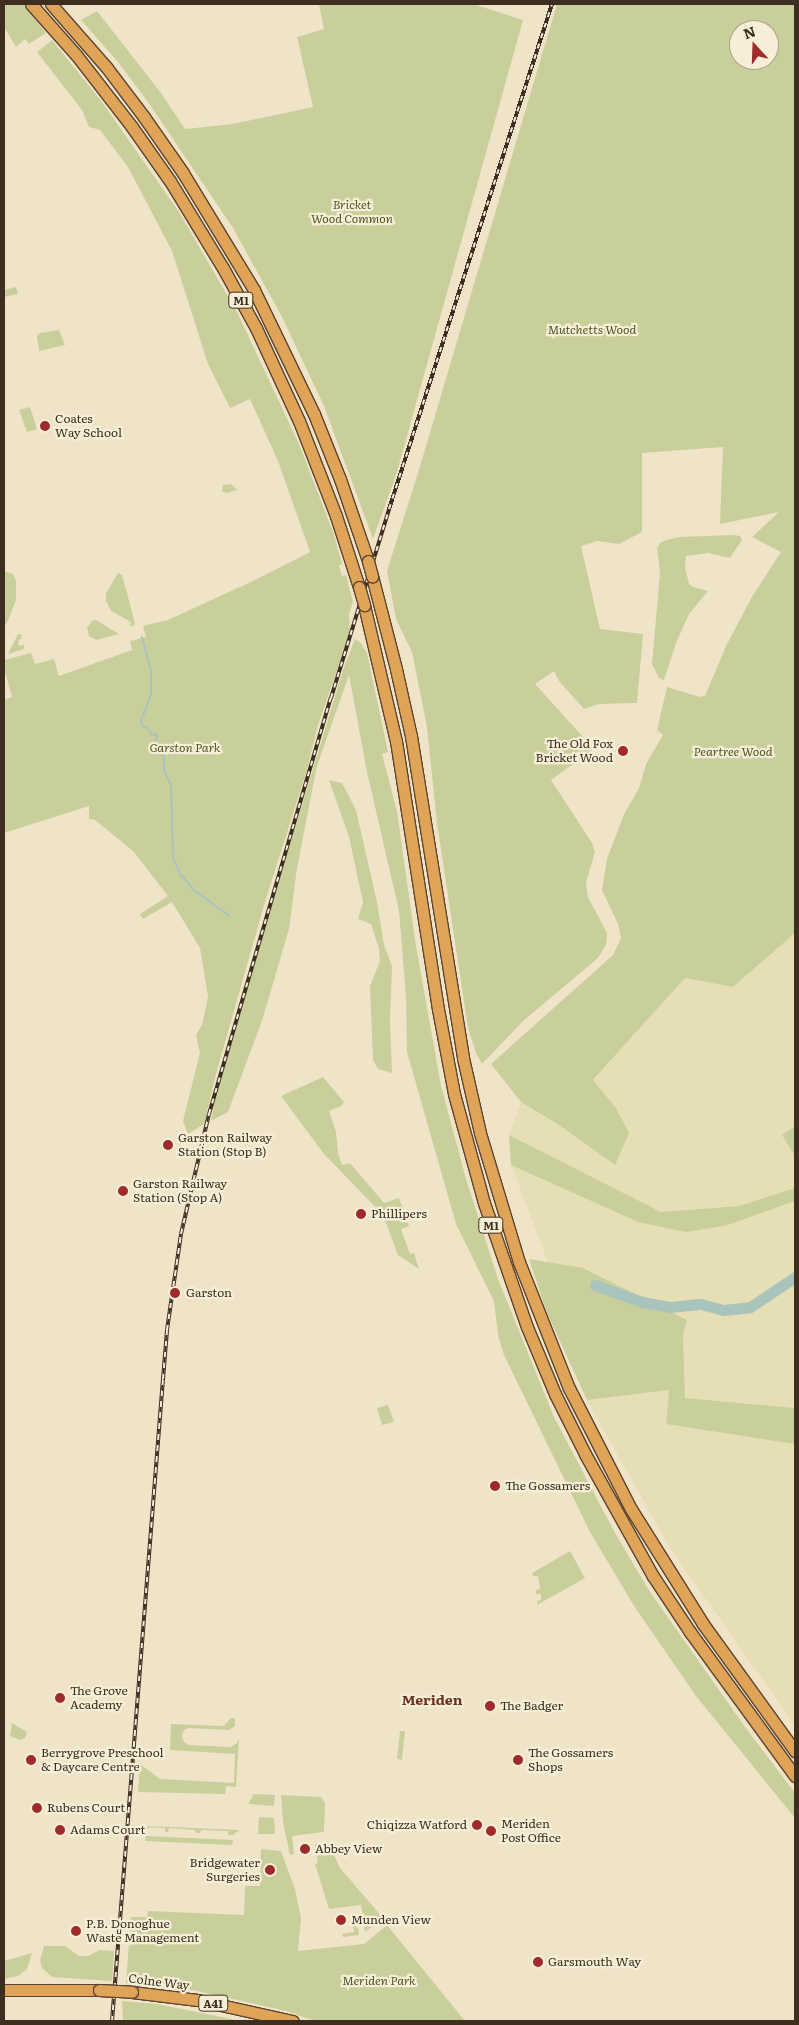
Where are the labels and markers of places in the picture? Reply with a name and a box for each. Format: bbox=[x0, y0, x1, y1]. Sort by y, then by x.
place label: Coates Way School bbox=[55, 412, 122, 440]
marker: Coates Way School bbox=[39, 420, 51, 432]
place label: The Old Fox Bricket Wood bbox=[536, 737, 613, 765]
marker: The Old Fox Bricket Wood bbox=[617, 745, 629, 757]
place label: Garston Railway Station (Stop B) bbox=[178, 1131, 272, 1159]
marker: Garston Railway Station (Stop B) bbox=[162, 1139, 174, 1151]
place label: Garston Railway Station (Stop A) bbox=[133, 1177, 227, 1205]
marker: Garston Railway Station (Stop A) bbox=[117, 1185, 129, 1197]
place label: Phillipers bbox=[371, 1207, 427, 1221]
marker: Phillipers bbox=[355, 1208, 367, 1220]
marker: Garston bbox=[168, 1286, 182, 1300]
place label: Garston bbox=[186, 1286, 232, 1300]
place label: The Gossamers bbox=[505, 1479, 590, 1493]
marker: The Gossamers bbox=[489, 1480, 501, 1492]
place label: The Grove Academy bbox=[70, 1684, 128, 1712]
marker: The Grove Academy bbox=[54, 1692, 66, 1704]
place label: The Badger bbox=[500, 1699, 563, 1713]
marker: The Badger bbox=[484, 1700, 496, 1712]
place label: Berrygrove Preschool & Daycare Centre bbox=[41, 1746, 164, 1774]
place label: The Gossamers Shops bbox=[528, 1746, 613, 1774]
marker: Berrygrove Preschool & Daycare Centre bbox=[25, 1754, 37, 1766]
marker: The Gossamers Shops bbox=[512, 1754, 524, 1766]
place label: Rubens Court bbox=[47, 1801, 125, 1815]
marker: Rubens Court bbox=[31, 1802, 43, 1814]
place label: Meriden Post Office bbox=[501, 1817, 561, 1845]
place label: Chiqizza Watford bbox=[367, 1818, 467, 1832]
marker: Chiqizza Watford bbox=[471, 1819, 483, 1831]
place label: Adams Court bbox=[70, 1823, 145, 1837]
marker: Adams Court bbox=[54, 1824, 66, 1836]
marker: Meriden Post Office bbox=[485, 1825, 497, 1837]
place label: Abbey View bbox=[315, 1842, 382, 1856]
marker: Abbey View bbox=[299, 1843, 311, 1855]
place label: Bridgewater Surgeries bbox=[190, 1856, 260, 1884]
marker: Bridgewater Surgeries bbox=[264, 1864, 276, 1876]
place label: Munden View bbox=[351, 1913, 431, 1927]
marker: Munden View bbox=[335, 1914, 347, 1926]
place label: P.B. Donoghue Waste Management bbox=[86, 1917, 199, 1945]
marker: P.B. Donoghue Waste Management bbox=[70, 1925, 82, 1937]
place label: Garsmouth Way bbox=[548, 1955, 641, 1969]
marker: Garsmouth Way bbox=[532, 1956, 544, 1968]

